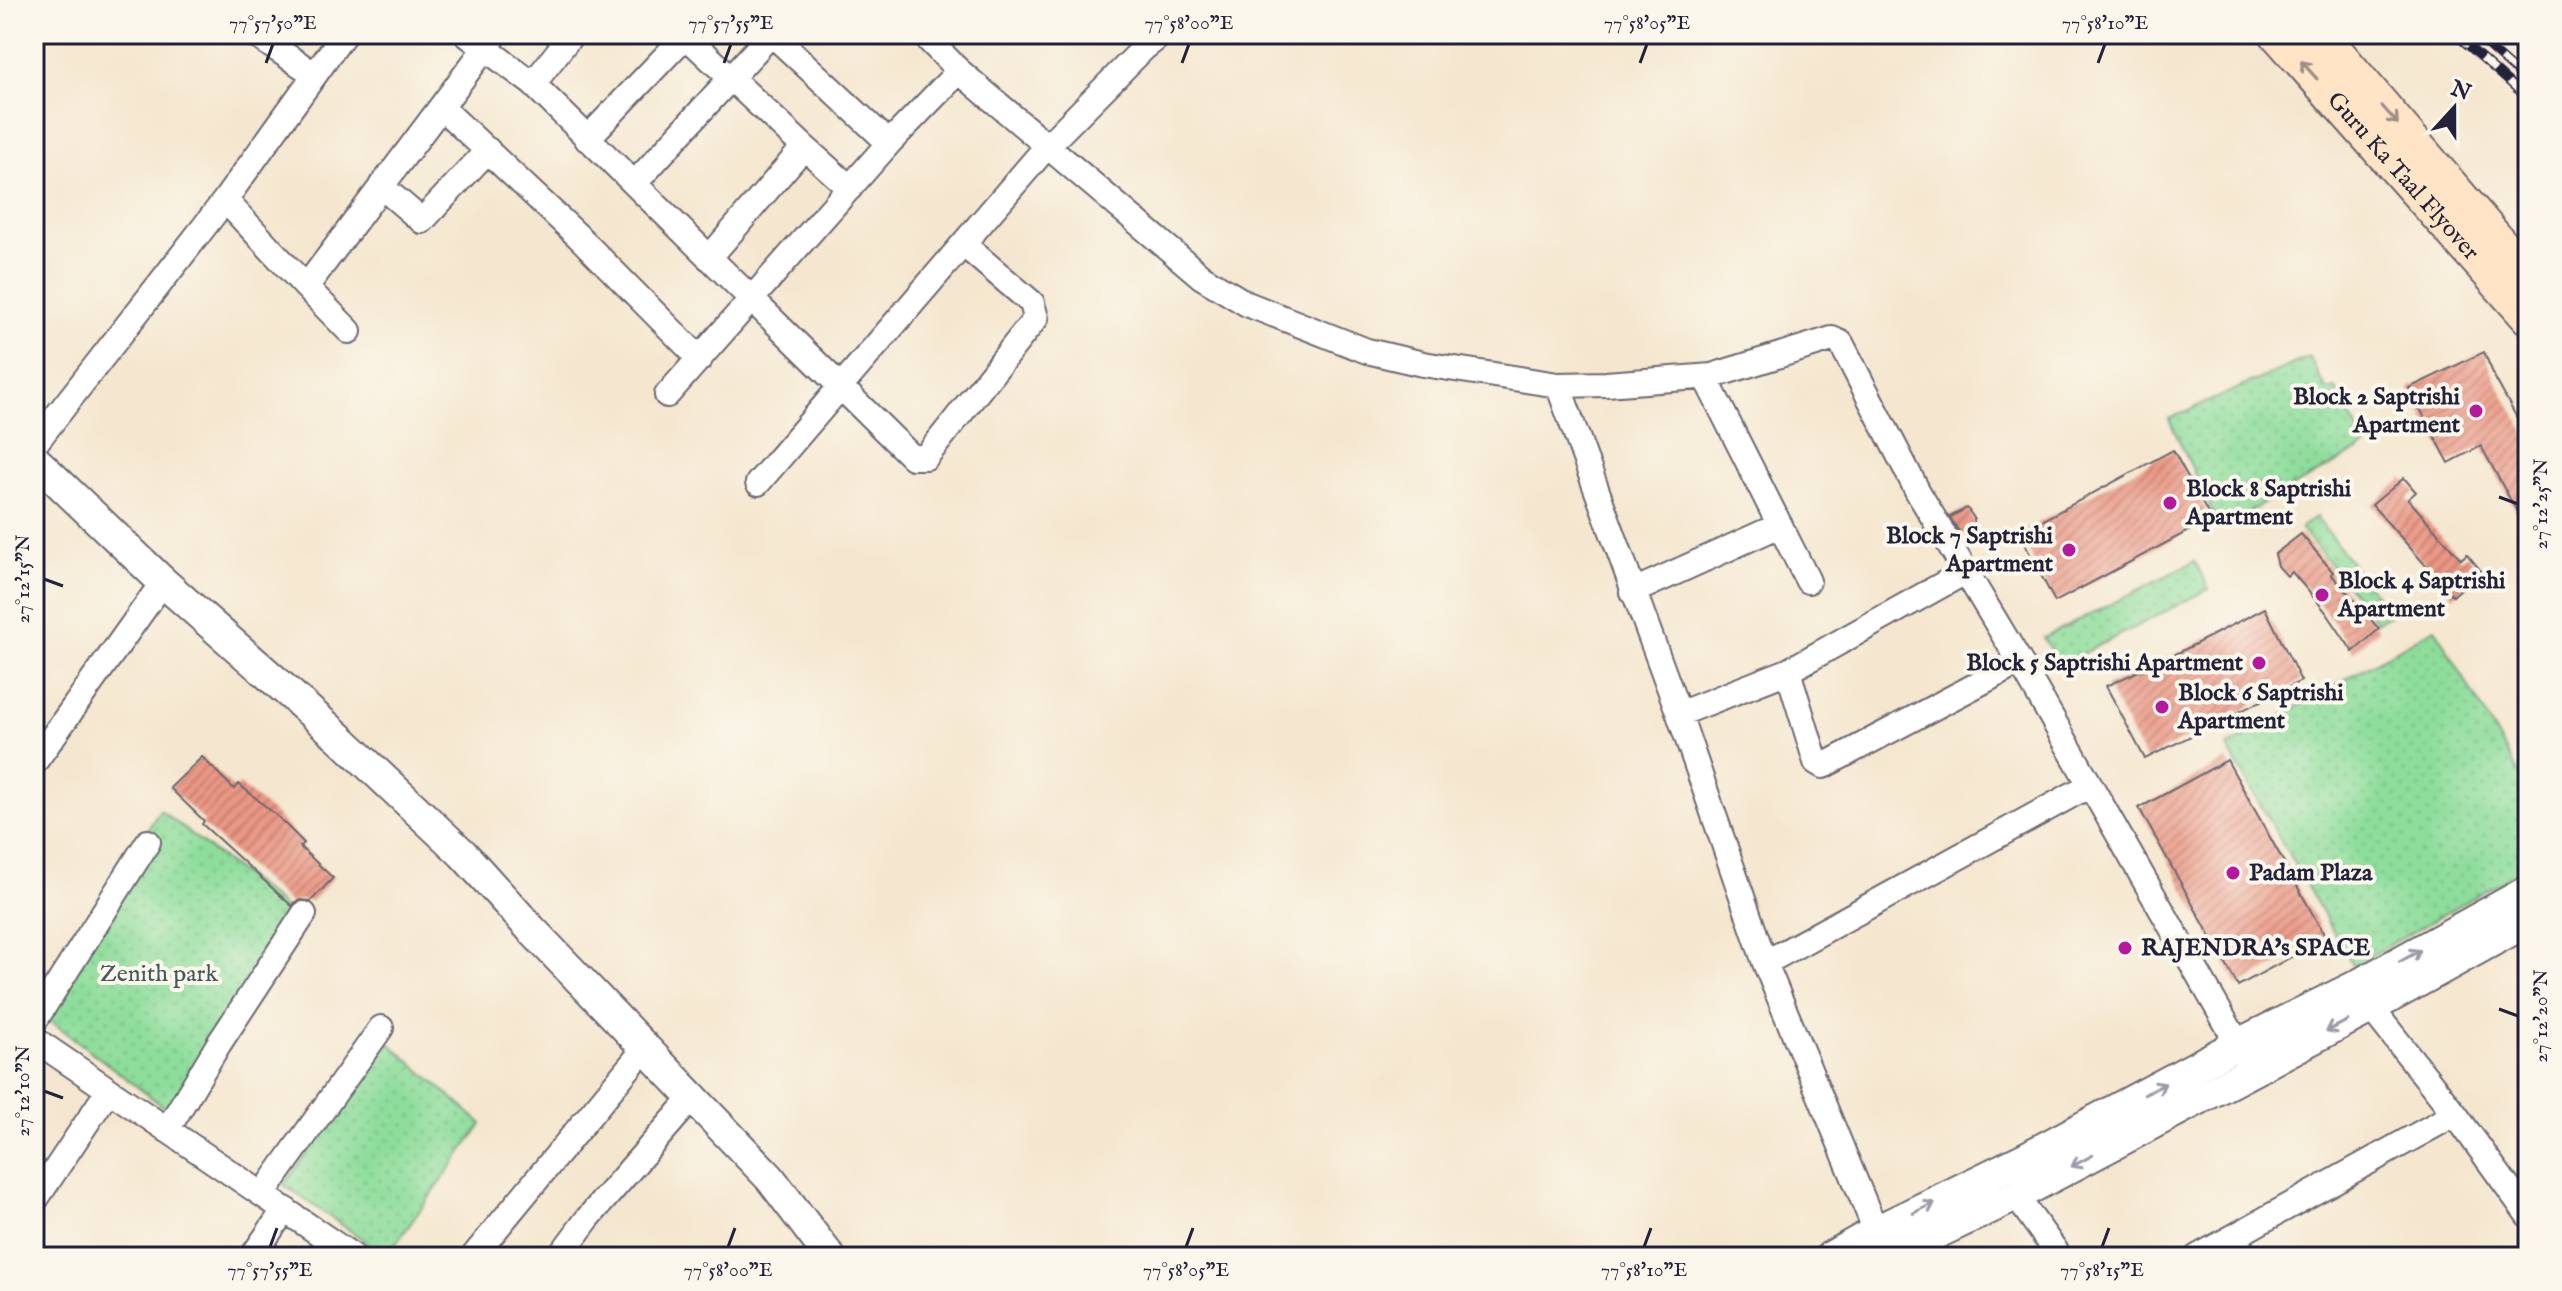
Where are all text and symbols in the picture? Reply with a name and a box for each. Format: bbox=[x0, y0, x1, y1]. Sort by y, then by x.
text: 77°57'50"E bbox=[229, 11, 317, 36]
text: 77°57'55"E bbox=[688, 11, 774, 36]
text: 77°58'00"E bbox=[1144, 11, 1234, 36]
text: 77°58'05"E bbox=[1604, 11, 1690, 36]
text: 77°58'10"E bbox=[2062, 11, 2148, 36]
one-way arrow bbox=[2301, 60, 2319, 80]
north arrow bbox=[2414, 68, 2494, 148]
text: N bbox=[2446, 74, 2474, 108]
street label: Guru Ka Taal Flyover bbox=[2320, 85, 2486, 267]
one-way arrow bbox=[2381, 104, 2399, 124]
place label: Block 2 Saptrishi Apartment bbox=[2293, 382, 2461, 441]
marker: Block 2 Saptrishi Apartment bbox=[2467, 402, 2485, 420]
text: 27°12'25"N bbox=[2529, 458, 2554, 550]
place label: Block 8 Saptrishi Apartment bbox=[2185, 474, 2352, 533]
marker: Block 8 Saptrishi Apartment bbox=[2161, 494, 2179, 512]
place label: Block 7 Saptrishi Apartment bbox=[1886, 521, 2054, 580]
text: 27°12'15"N bbox=[11, 534, 36, 624]
marker: Block 7 Saptrishi Apartment bbox=[2060, 541, 2078, 559]
place label: Block 4 Saptrishi Apartment bbox=[2337, 566, 2506, 625]
marker: Block 4 Saptrishi Apartment bbox=[2313, 586, 2331, 604]
place label: Block 5 Saptrishi Apartment bbox=[1966, 648, 2244, 679]
marker: Block 5 Saptrishi Apartment bbox=[2250, 654, 2268, 672]
place label: Block 6 Saptrishi Apartment bbox=[2177, 678, 2344, 737]
marker: Block 6 Saptrishi Apartment bbox=[2153, 698, 2171, 716]
place label: Padam Plaza bbox=[2249, 858, 2373, 889]
marker: Padam Plaza bbox=[2224, 864, 2242, 882]
place label: RAJENDRA's SPACE bbox=[2141, 933, 2371, 964]
marker: RAJENDRA's SPACE bbox=[2116, 939, 2134, 957]
one-way arrow bbox=[2398, 947, 2422, 963]
park label: Zenith park bbox=[100, 959, 218, 990]
text: 27°12'20"N bbox=[2529, 969, 2554, 1063]
one-way arrow bbox=[2325, 1018, 2349, 1034]
text: 27°12'10"N bbox=[11, 1045, 36, 1137]
one-way arrow bbox=[2143, 1080, 2167, 1096]
one-way arrow bbox=[2071, 1154, 2095, 1169]
one-way arrow bbox=[1912, 1199, 1935, 1214]
text: 77°57'55"E bbox=[227, 1258, 313, 1283]
text: 77°58'00"E bbox=[683, 1258, 773, 1283]
text: 77°58'05"E bbox=[1143, 1258, 1229, 1283]
text: 77°58'10"E bbox=[1601, 1258, 1687, 1283]
text: 77°58'15"E bbox=[2060, 1258, 2144, 1283]

